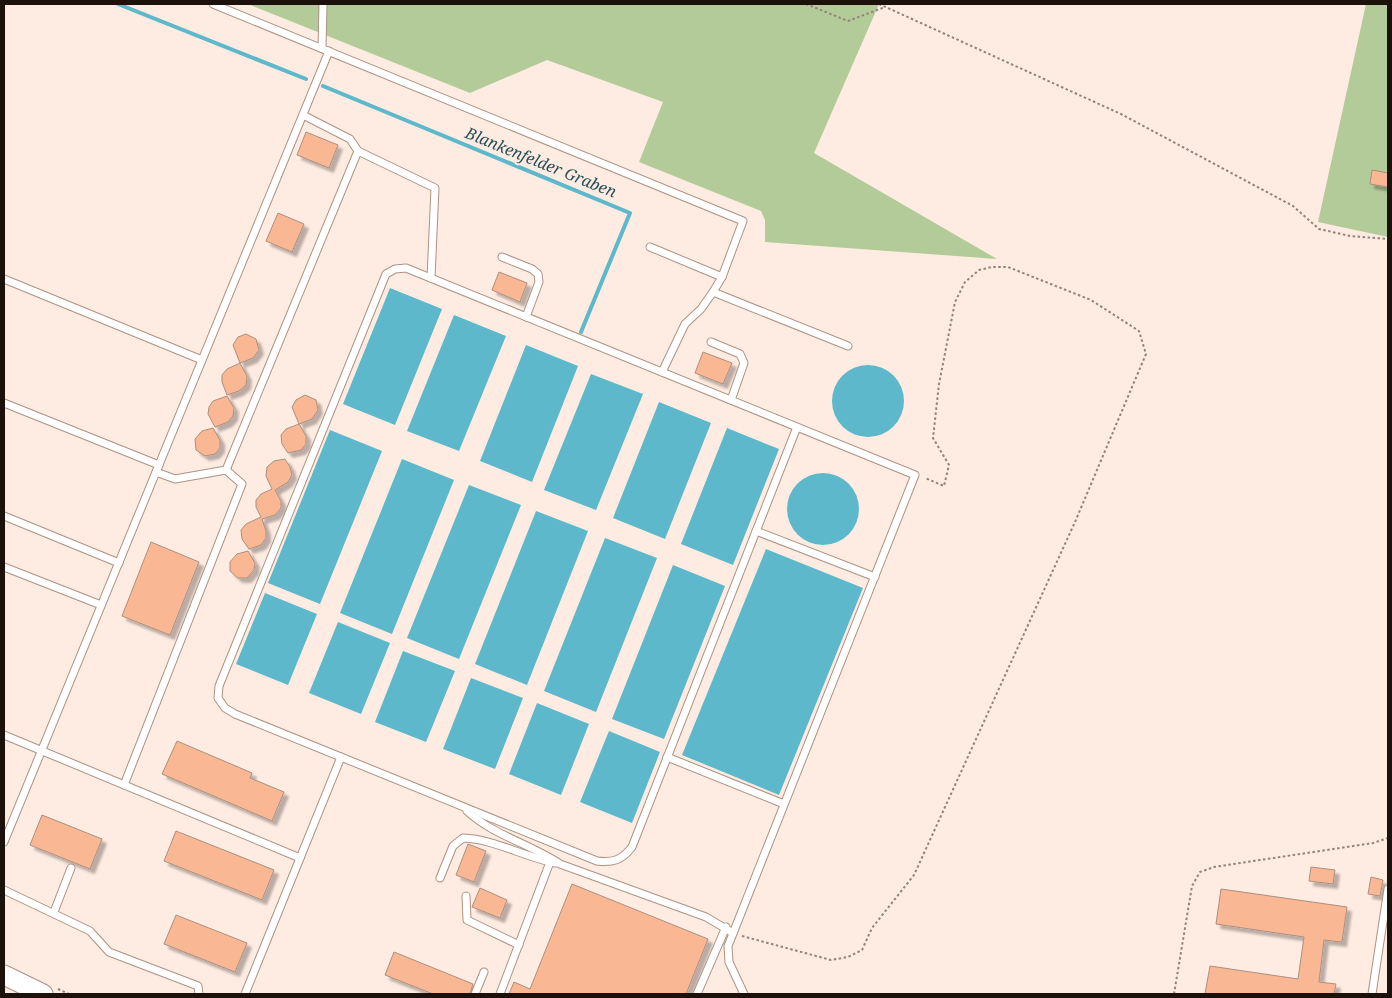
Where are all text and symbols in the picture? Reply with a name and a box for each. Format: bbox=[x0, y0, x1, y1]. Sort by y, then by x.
water label: Blankenfelder Graben bbox=[461, 121, 620, 203]

